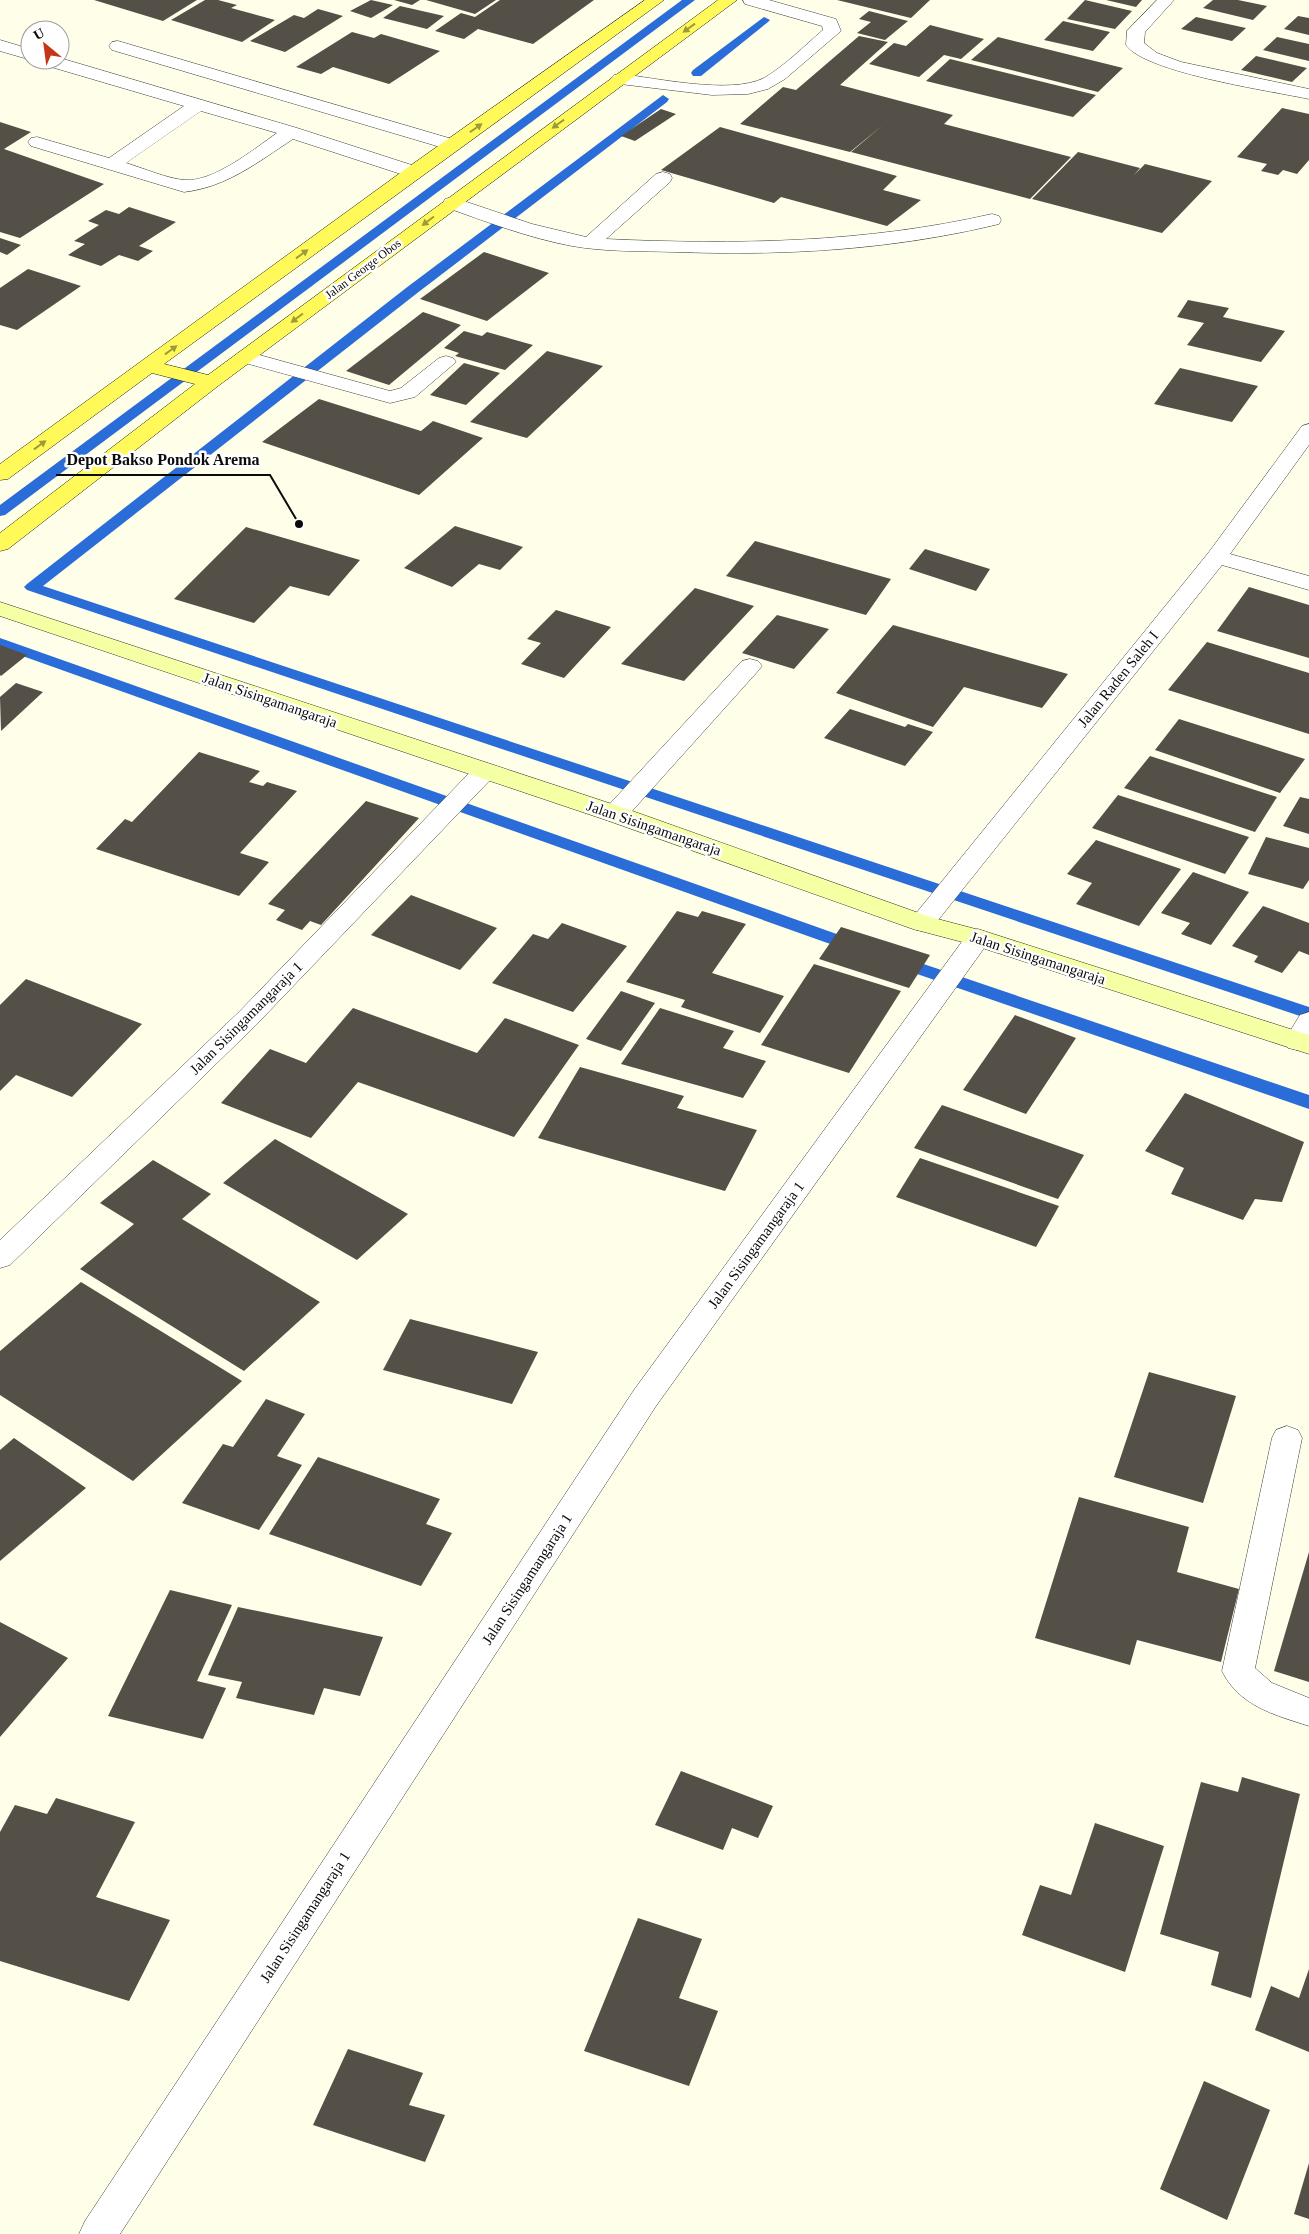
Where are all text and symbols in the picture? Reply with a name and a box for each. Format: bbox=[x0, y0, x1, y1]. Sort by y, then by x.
north arrow bbox=[20, 20, 70, 70]
one-way arrow bbox=[683, 23, 696, 34]
text: U bbox=[31, 25, 47, 43]
one-way arrow bbox=[551, 119, 565, 129]
one-way arrow bbox=[469, 123, 483, 133]
one-way arrow bbox=[421, 216, 435, 226]
street label: Jalan George Obos bbox=[322, 236, 404, 302]
one-way arrow bbox=[295, 249, 309, 259]
one-way arrow bbox=[290, 313, 304, 323]
one-way arrow bbox=[164, 345, 178, 355]
one-way arrow bbox=[33, 441, 46, 451]
callout: Depot Bakso Pondok Arema bbox=[56, 444, 270, 475]
text: Depot Bakso Pondok Arema bbox=[66, 451, 260, 469]
street label: Jalan Raden Saleh I bbox=[1074, 628, 1162, 730]
street label: Jalan Sisingamangaraja bbox=[201, 669, 340, 731]
street label: Jalan Sisingamangaraja bbox=[585, 797, 724, 859]
street label: Jalan Sisingamangaraja bbox=[968, 929, 1108, 988]
street label: Jalan Sisingamangaraja 1 bbox=[186, 958, 306, 1078]
street label: Jalan Sisingamangaraja 1 bbox=[705, 1179, 807, 1311]
street label: Jalan Sisingamangaraja 1 bbox=[479, 1511, 575, 1647]
street label: Jalan Sisingamangaraja 1 bbox=[257, 1849, 353, 1985]

